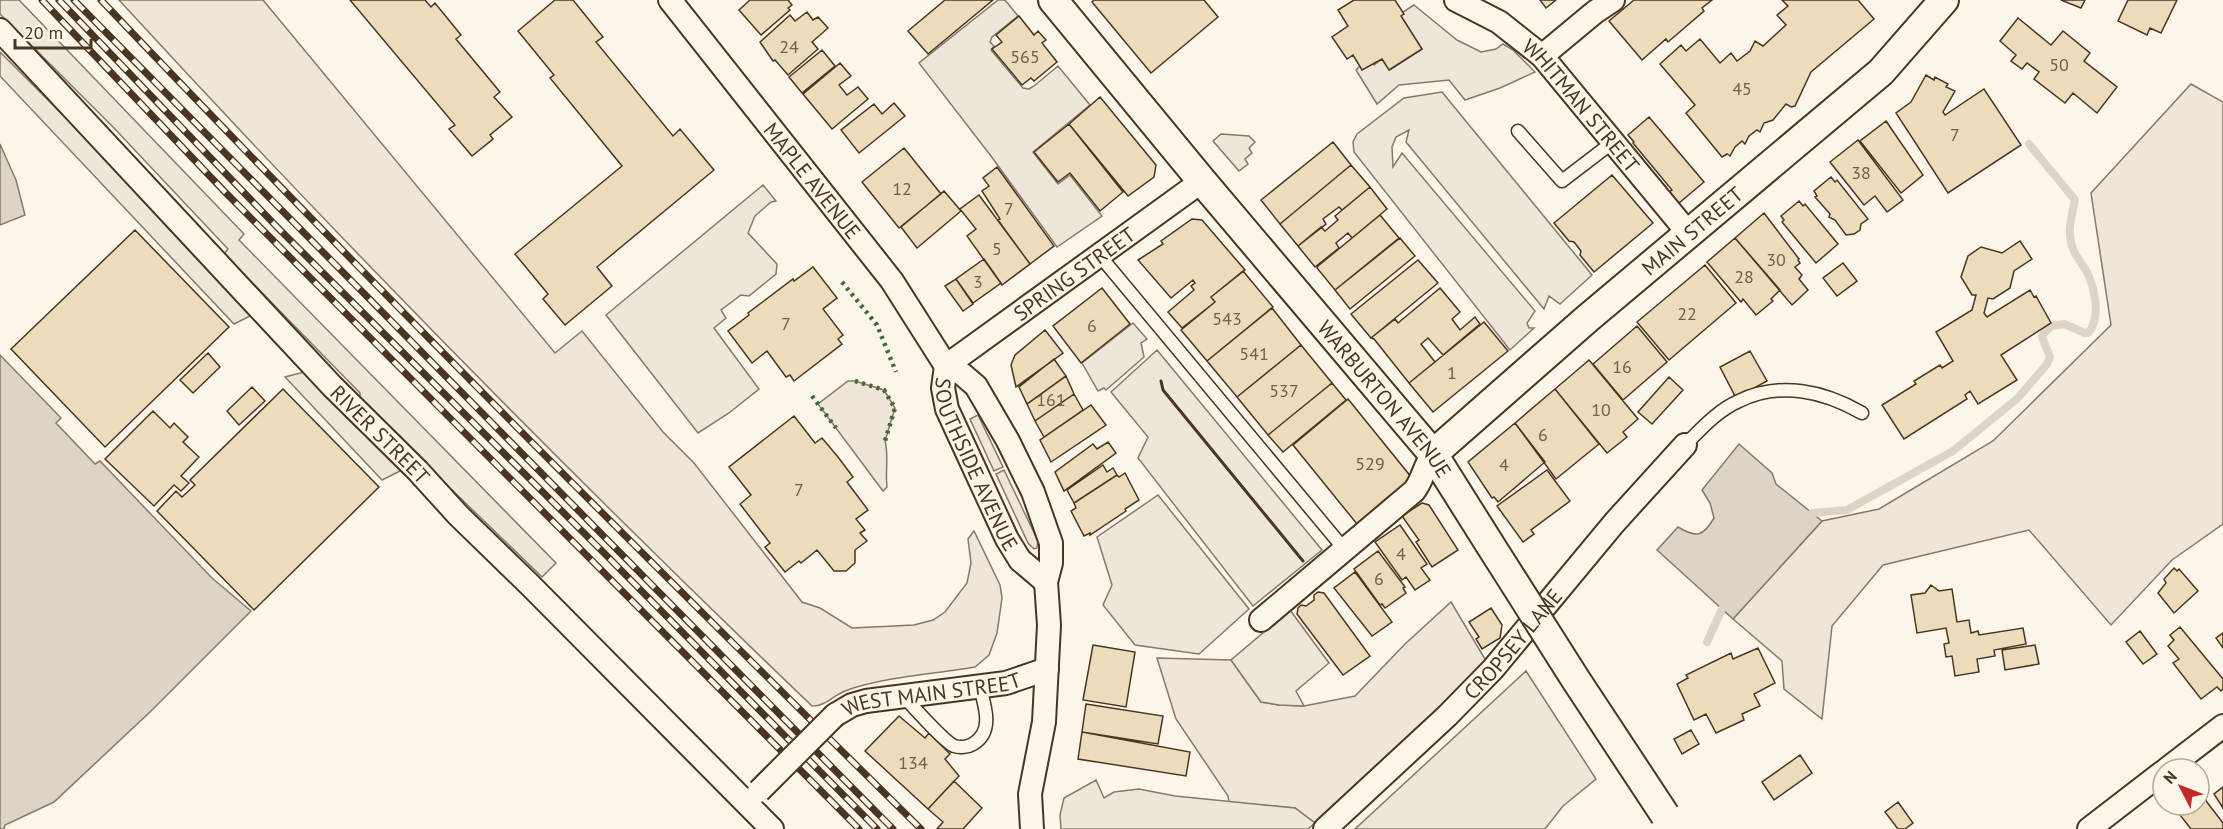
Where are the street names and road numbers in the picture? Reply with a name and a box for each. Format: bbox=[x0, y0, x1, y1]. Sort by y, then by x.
street label: WHITMAN STREET bbox=[1517, 32, 1646, 178]
street label: MAPLE AVENUE bbox=[758, 117, 867, 244]
street label: MAIN STREET bbox=[1636, 180, 1749, 281]
street label: SPRING STREET bbox=[1008, 220, 1140, 326]
street label: WARBURTON AVENUE bbox=[1312, 314, 1458, 483]
street label: SOUTHSIDE AVENUE bbox=[929, 376, 1024, 556]
street label: RIVER STREET bbox=[325, 379, 436, 489]
street label: CROPSEY LANE bbox=[1458, 583, 1568, 705]
street label: WEST MAIN STREET bbox=[837, 665, 1025, 722]

